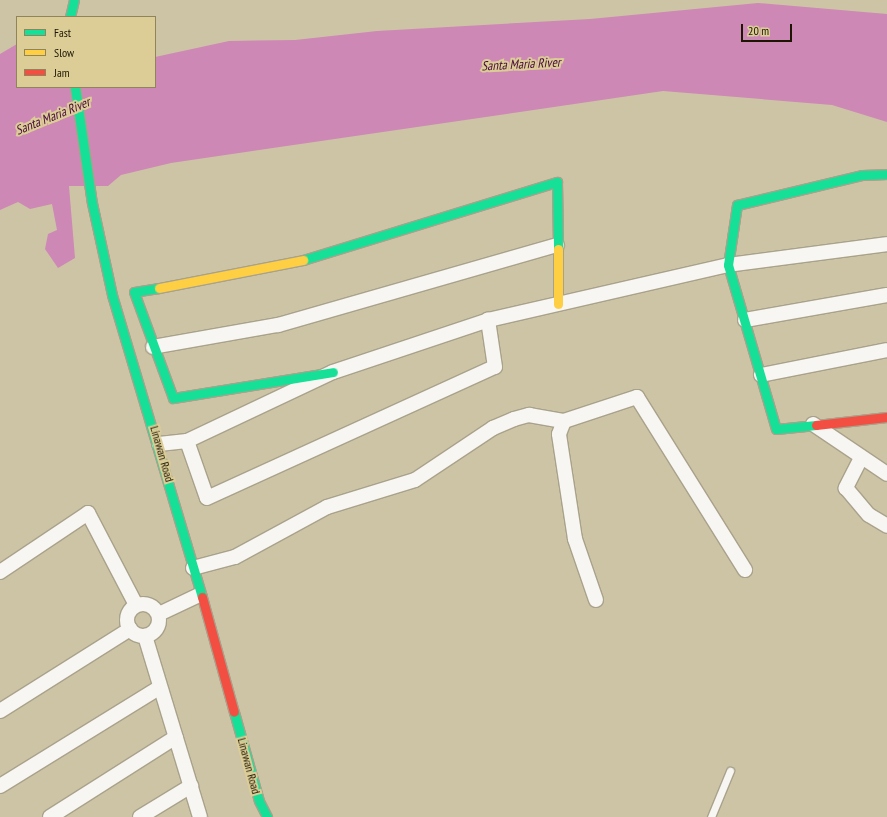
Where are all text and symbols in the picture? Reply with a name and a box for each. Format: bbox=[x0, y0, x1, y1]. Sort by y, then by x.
legend bbox=[16, 16, 156, 88]
scale bar bbox=[743, 16, 794, 42]
text: 20 m bbox=[748, 23, 769, 38]
text: Fast bbox=[54, 25, 71, 40]
text: Slow bbox=[54, 45, 74, 60]
water label: Santa Maria River bbox=[481, 55, 561, 75]
text: Jam bbox=[54, 65, 70, 80]
water label: Santa Maria River bbox=[14, 95, 92, 139]
street label: Linawan Road bbox=[147, 424, 177, 484]
street label: Linawan Road bbox=[235, 736, 263, 796]

